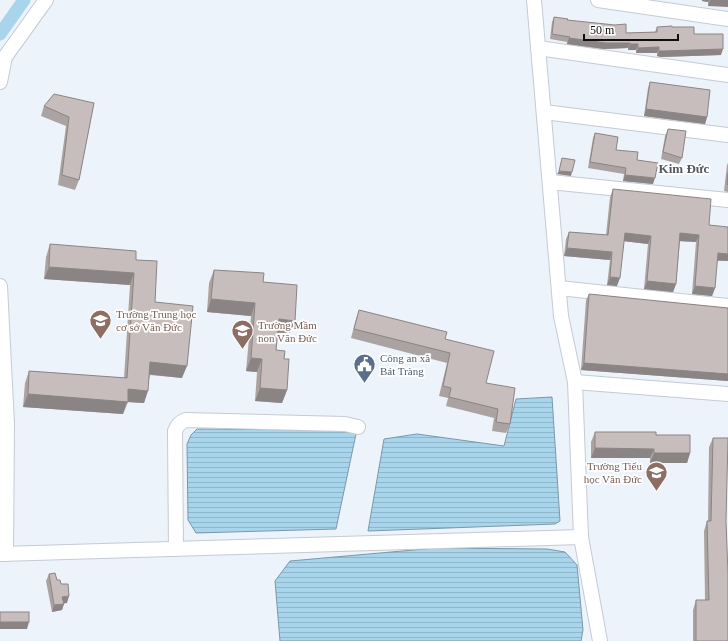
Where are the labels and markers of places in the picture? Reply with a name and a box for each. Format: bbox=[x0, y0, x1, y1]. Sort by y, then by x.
school or university icon: Trường Trung học cơ sở Văn Đức bbox=[88, 307, 114, 340]
place label: Trường Trung học cơ sở Văn Đức bbox=[116, 308, 197, 333]
school or university icon: Trường Mầm non Văn Đức bbox=[229, 318, 255, 351]
place label: Trường Mầm non Văn Đức bbox=[258, 319, 317, 344]
public building icon: Công an xã Bát Tràng bbox=[352, 351, 378, 384]
place label: Công an xã Bát Tràng bbox=[380, 352, 430, 377]
school or university icon: Trường Tiểu học Văn Đức bbox=[644, 459, 670, 492]
place label: Trường Tiểu học Văn Đức bbox=[584, 460, 642, 485]

